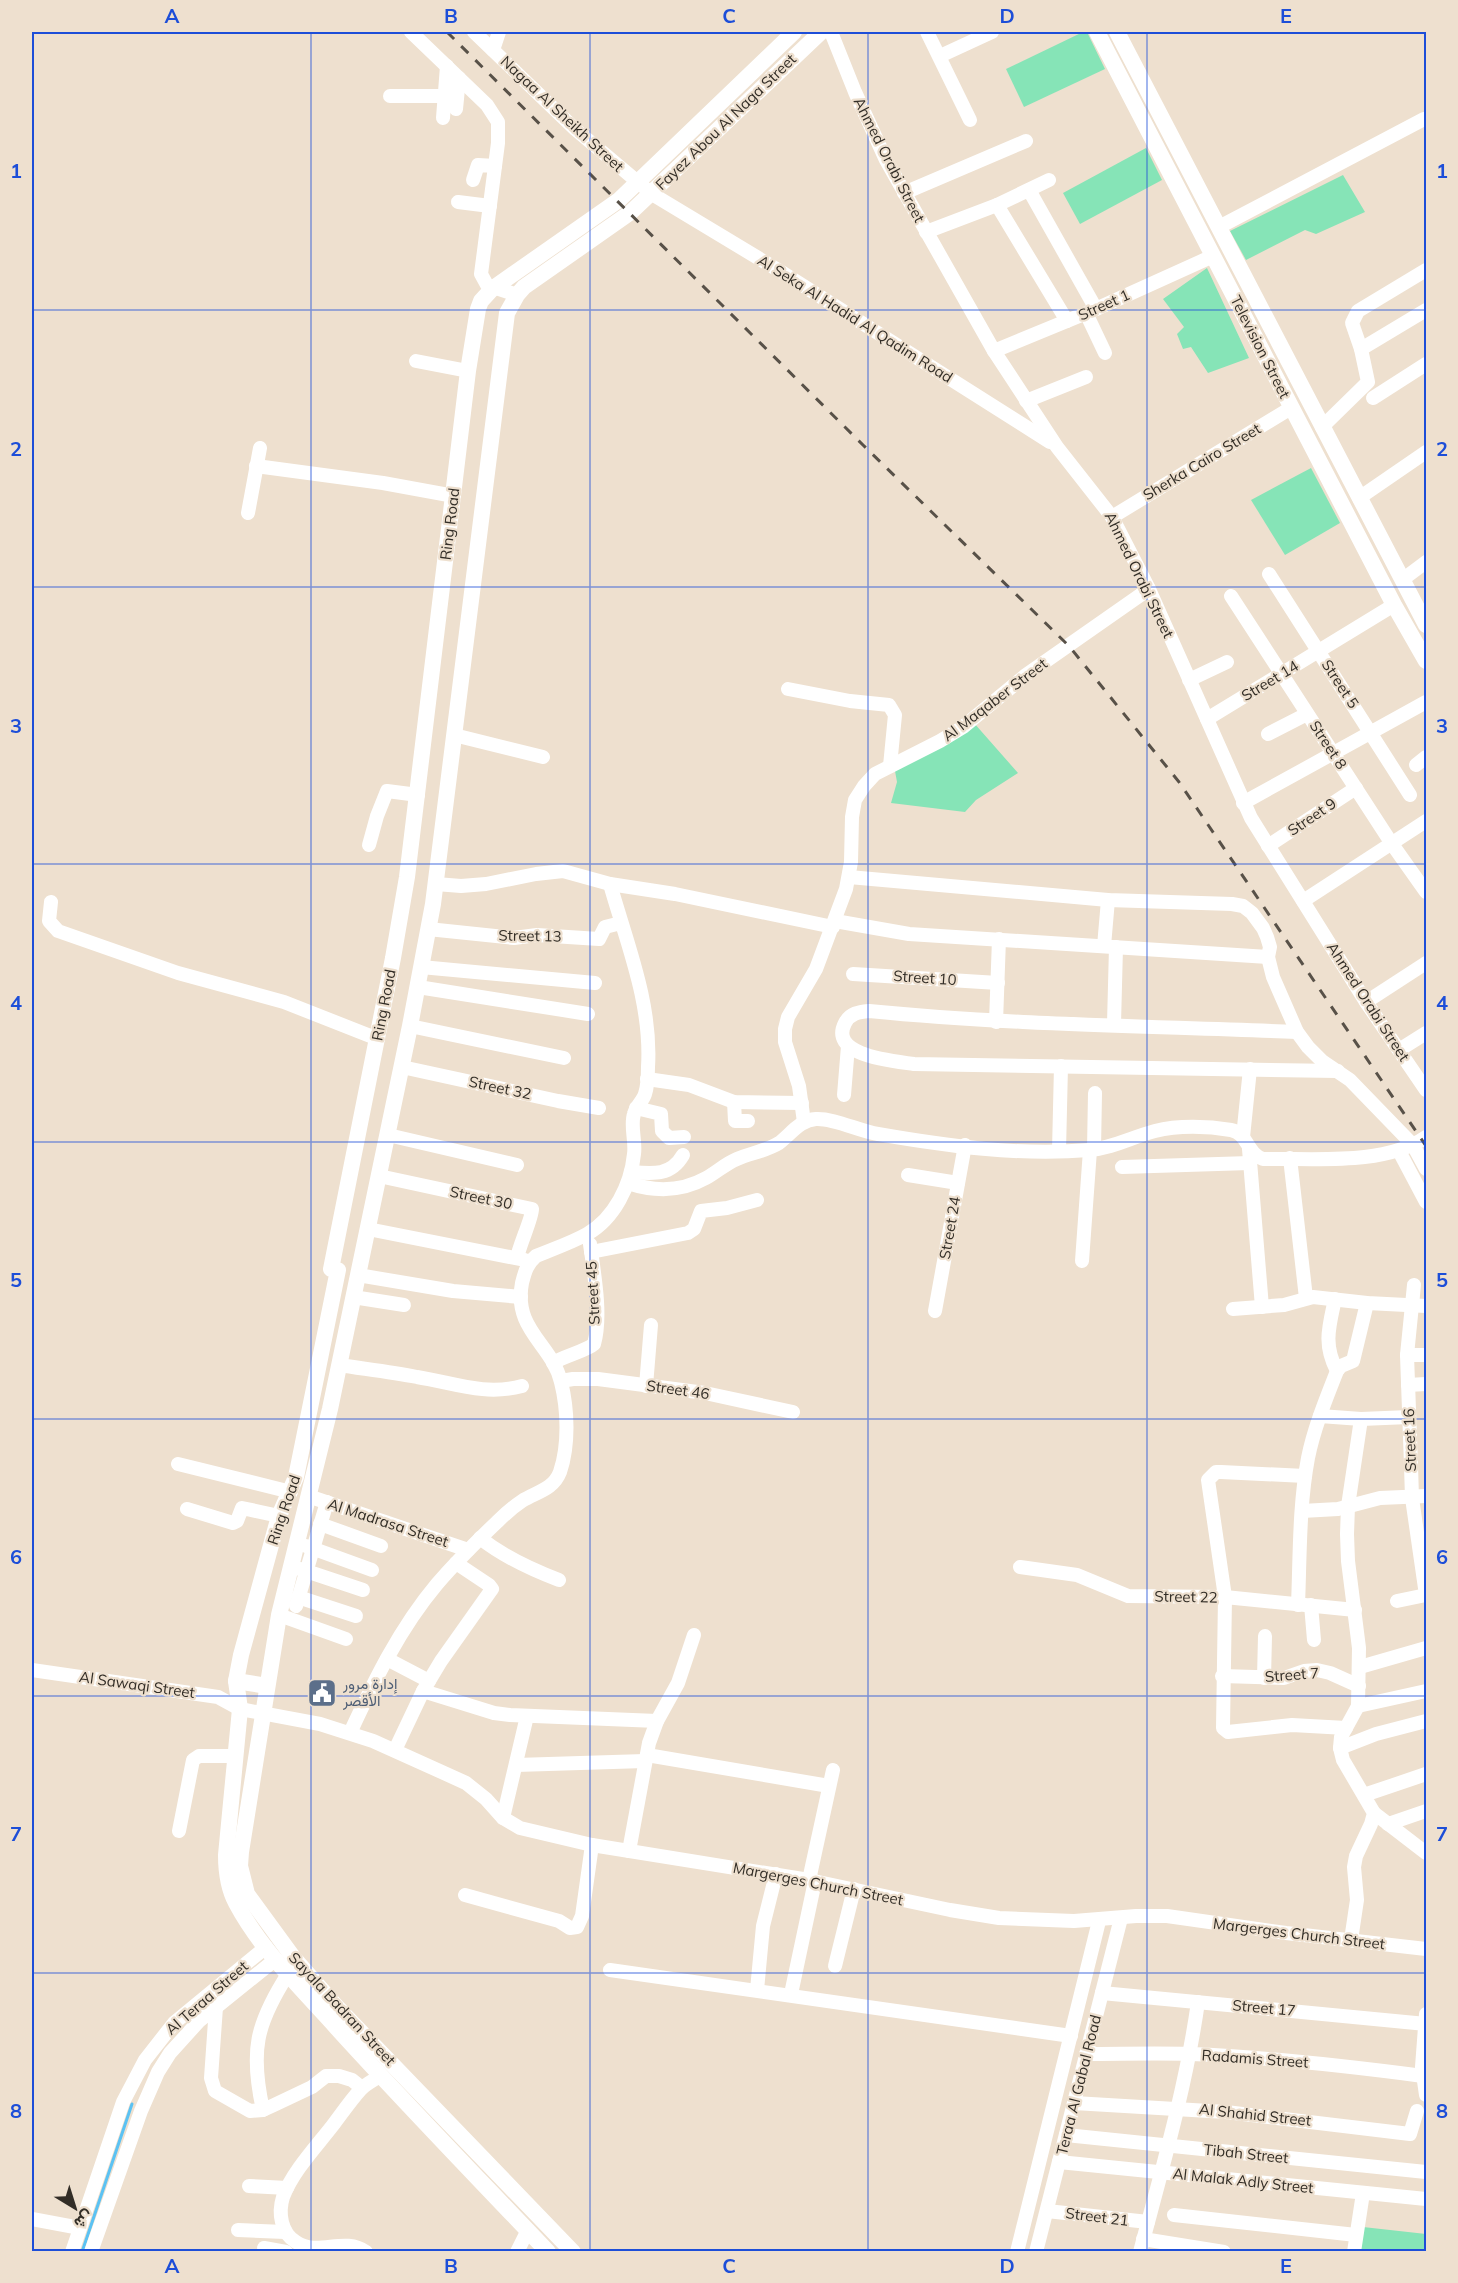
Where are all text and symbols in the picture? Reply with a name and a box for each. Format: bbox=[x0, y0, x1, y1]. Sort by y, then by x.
text: A bbox=[165, 3, 180, 28]
text: B bbox=[444, 3, 458, 28]
text: C bbox=[722, 3, 736, 28]
text: D bbox=[999, 3, 1015, 28]
text: E bbox=[1280, 3, 1292, 28]
street label: Fayez Abou Al Naga Street bbox=[651, 49, 800, 194]
street label: Nagaa Al Sheikh Street bbox=[497, 52, 628, 176]
street label: Ahmed Orabi Street bbox=[850, 94, 929, 226]
text: 1 bbox=[10, 158, 22, 183]
text: 1 bbox=[1436, 158, 1448, 183]
street label: Al Seka Al Hadid Al Qadim Road bbox=[754, 250, 956, 387]
street label: Street 1 bbox=[1075, 285, 1133, 324]
street label: Television Street bbox=[1226, 292, 1295, 401]
street label: Sherka Cairo Street bbox=[1139, 419, 1264, 504]
text: 2 bbox=[10, 436, 22, 461]
text: 2 bbox=[1436, 436, 1448, 461]
street label: Ring Road bbox=[436, 487, 463, 561]
street label: Ahmed Orabi Street bbox=[1101, 509, 1178, 641]
street label: Al Maqaber Street bbox=[939, 654, 1051, 745]
street label: Street 14 bbox=[1238, 656, 1302, 705]
street label: Street 5 bbox=[1318, 656, 1363, 712]
text: 3 bbox=[10, 713, 22, 738]
text: 3 bbox=[1436, 713, 1448, 738]
street label: Street 8 bbox=[1306, 717, 1351, 773]
street label: Street 9 bbox=[1284, 793, 1340, 840]
street label: Street 13 bbox=[498, 925, 562, 946]
street label: Ahmed Orabi Street bbox=[1323, 939, 1414, 1065]
street label: Street 10 bbox=[893, 966, 957, 989]
street label: Ring Road bbox=[367, 968, 400, 1042]
text: 4 bbox=[10, 990, 22, 1015]
text: 4 bbox=[1436, 990, 1448, 1015]
street label: Street 32 bbox=[467, 1072, 533, 1103]
street label: Street 30 bbox=[448, 1182, 514, 1213]
street label: Street 24 bbox=[935, 1195, 964, 1261]
street label: Street 45 bbox=[581, 1261, 604, 1325]
text: 5 bbox=[10, 1267, 22, 1292]
text: 5 bbox=[1436, 1267, 1448, 1292]
street label: Street 46 bbox=[645, 1376, 711, 1403]
street label: Street 16 bbox=[1399, 1408, 1420, 1472]
street label: Ring Road bbox=[263, 1472, 304, 1547]
street label: Al Madrasa Street bbox=[325, 1494, 451, 1551]
text: 6 bbox=[10, 1544, 22, 1569]
text: 6 bbox=[1436, 1544, 1448, 1569]
street label: Street 22 bbox=[1154, 1586, 1218, 1607]
street label: Street 7 bbox=[1264, 1663, 1320, 1686]
street label: Al Sawaqi Street bbox=[78, 1667, 196, 1702]
place label: إدارة مرور الأقصر bbox=[342, 1674, 398, 1710]
public building icon: إدارة مرور الأقصر bbox=[306, 1677, 338, 1709]
text: 7 bbox=[10, 1821, 22, 1846]
text: 7 bbox=[1436, 1821, 1448, 1846]
street label: Margerges Church Street bbox=[731, 1858, 905, 1909]
street label: Margerges Church Street bbox=[1212, 1914, 1386, 1953]
street label: Sayala Badran Street bbox=[285, 1948, 400, 2069]
street label: Al Teraa Street bbox=[161, 1957, 252, 2039]
street label: Street 17 bbox=[1232, 1995, 1296, 2020]
street label: Teraa Al Gabal Road bbox=[1052, 2013, 1105, 2157]
street label: Radamis Street bbox=[1201, 2045, 1309, 2072]
text: 8 bbox=[10, 2098, 22, 2123]
text: 8 bbox=[1436, 2098, 1448, 2123]
street label: Al Shahid Street bbox=[1198, 2099, 1312, 2130]
street label: Tibah Street bbox=[1203, 2140, 1289, 2167]
street label: Al Malak Adly Street bbox=[1172, 2164, 1314, 2197]
north arrow bbox=[45, 2178, 105, 2238]
street label: Street 21 bbox=[1064, 2203, 1130, 2230]
text: ش bbox=[70, 2206, 98, 2234]
text: A bbox=[165, 2253, 180, 2278]
text: B bbox=[444, 2253, 458, 2278]
text: C bbox=[722, 2253, 736, 2278]
text: D bbox=[999, 2253, 1015, 2278]
text: E bbox=[1280, 2253, 1292, 2278]

